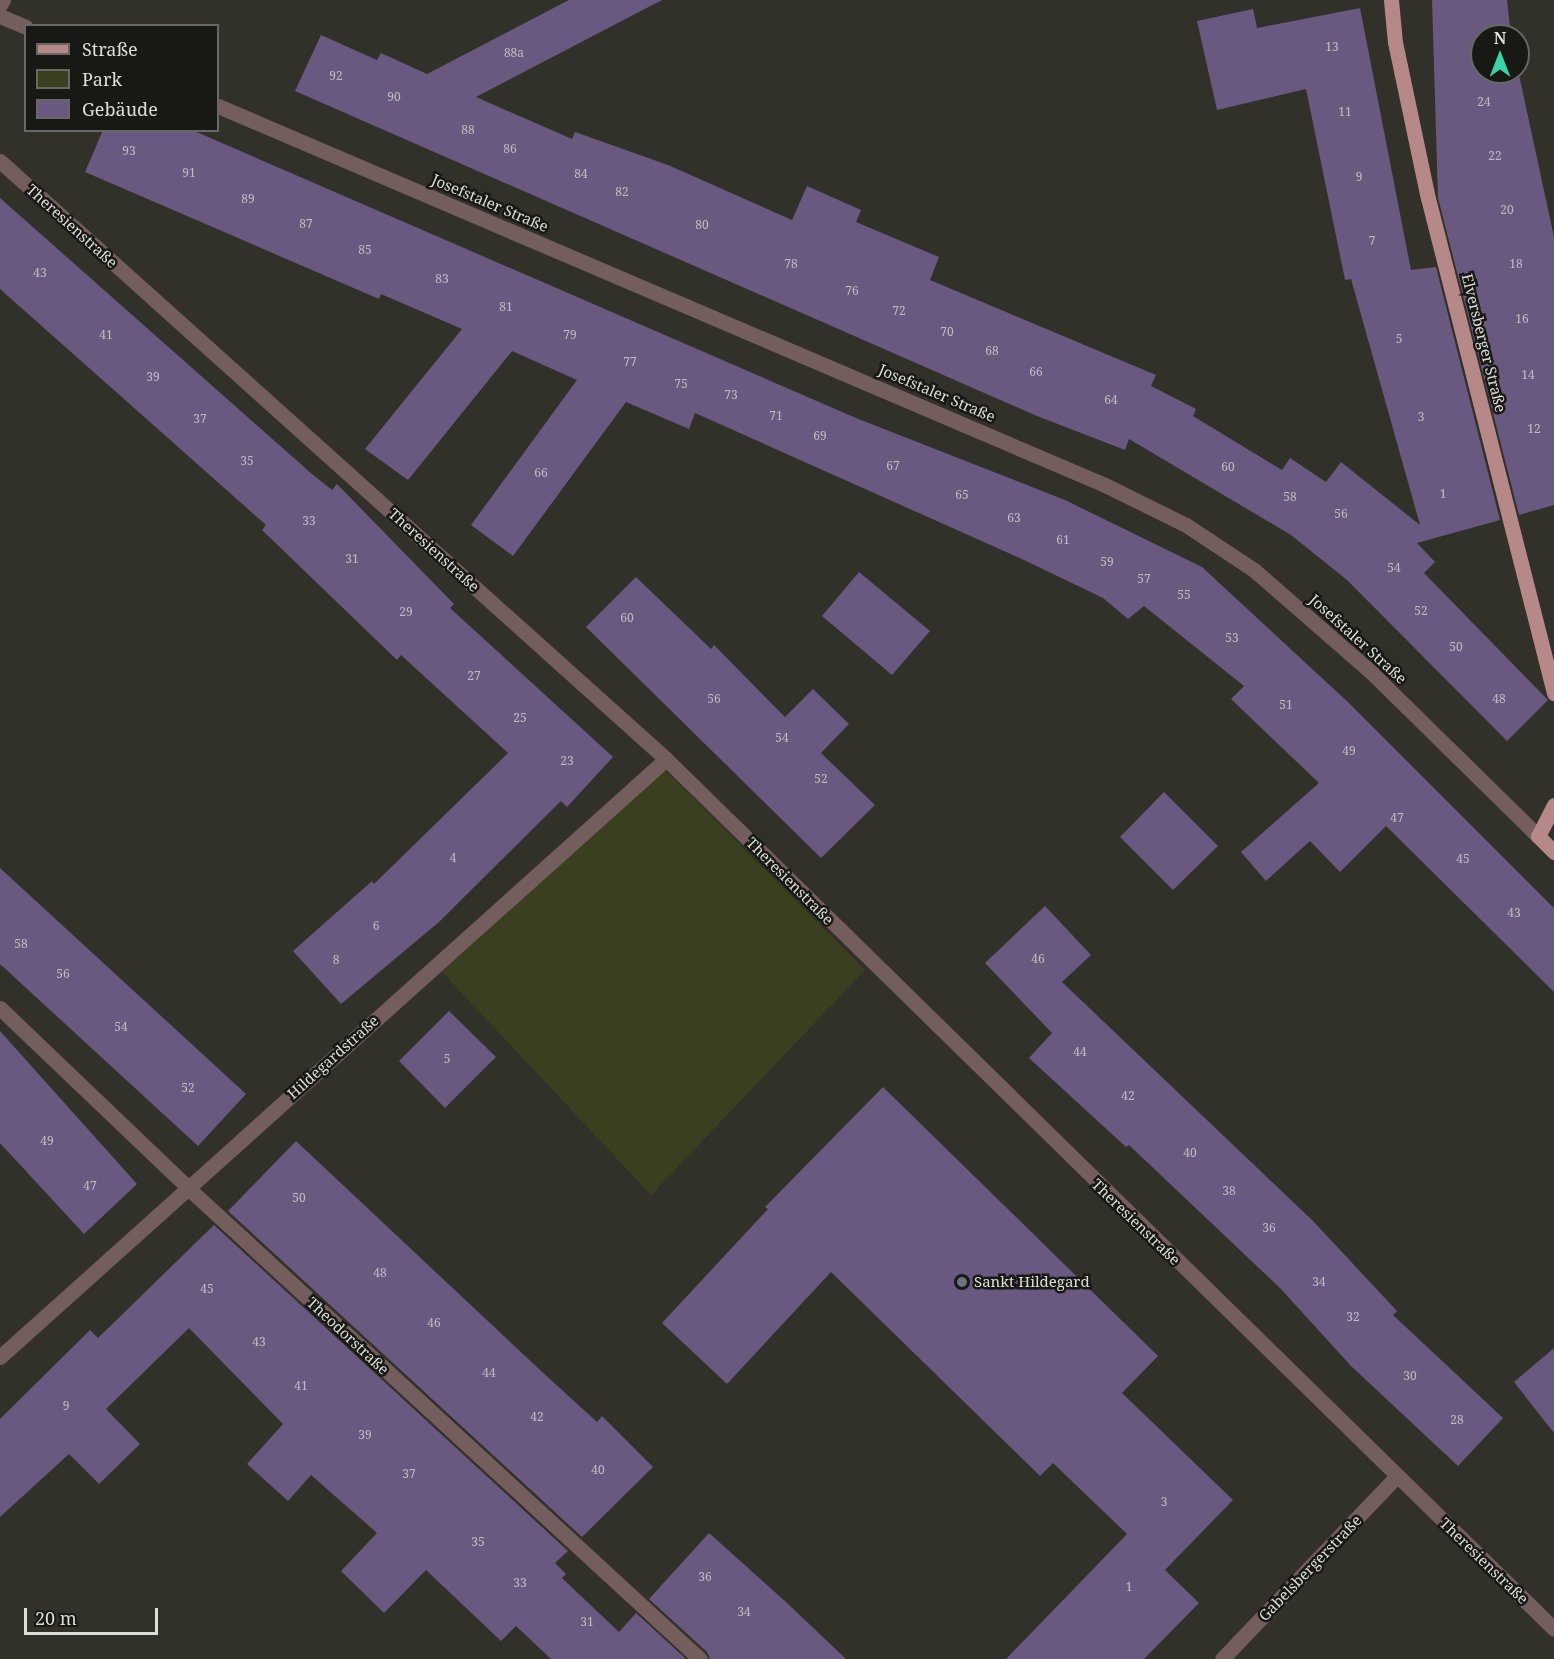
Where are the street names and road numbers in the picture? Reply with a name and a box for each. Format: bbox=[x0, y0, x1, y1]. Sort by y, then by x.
street label: Josefstaler Straße bbox=[429, 170, 551, 236]
street label: Theresienstraße bbox=[23, 180, 121, 272]
street label: Elversberger Straße bbox=[1458, 272, 1510, 414]
street label: Josefstaler Straße bbox=[876, 360, 998, 426]
street label: Theresienstraße bbox=[385, 504, 483, 596]
street label: Josefstaler Straße bbox=[1306, 591, 1410, 687]
street label: Theresienstraße bbox=[743, 834, 837, 928]
street label: Hildegardstraße bbox=[284, 1011, 382, 1103]
street label: Theresienstraße bbox=[1088, 1175, 1184, 1269]
street label: Theodorstraße bbox=[303, 1294, 393, 1378]
street label: Gabelsbergerstraße bbox=[1255, 1511, 1365, 1625]
street label: Theresienstraße bbox=[1436, 1514, 1532, 1608]

